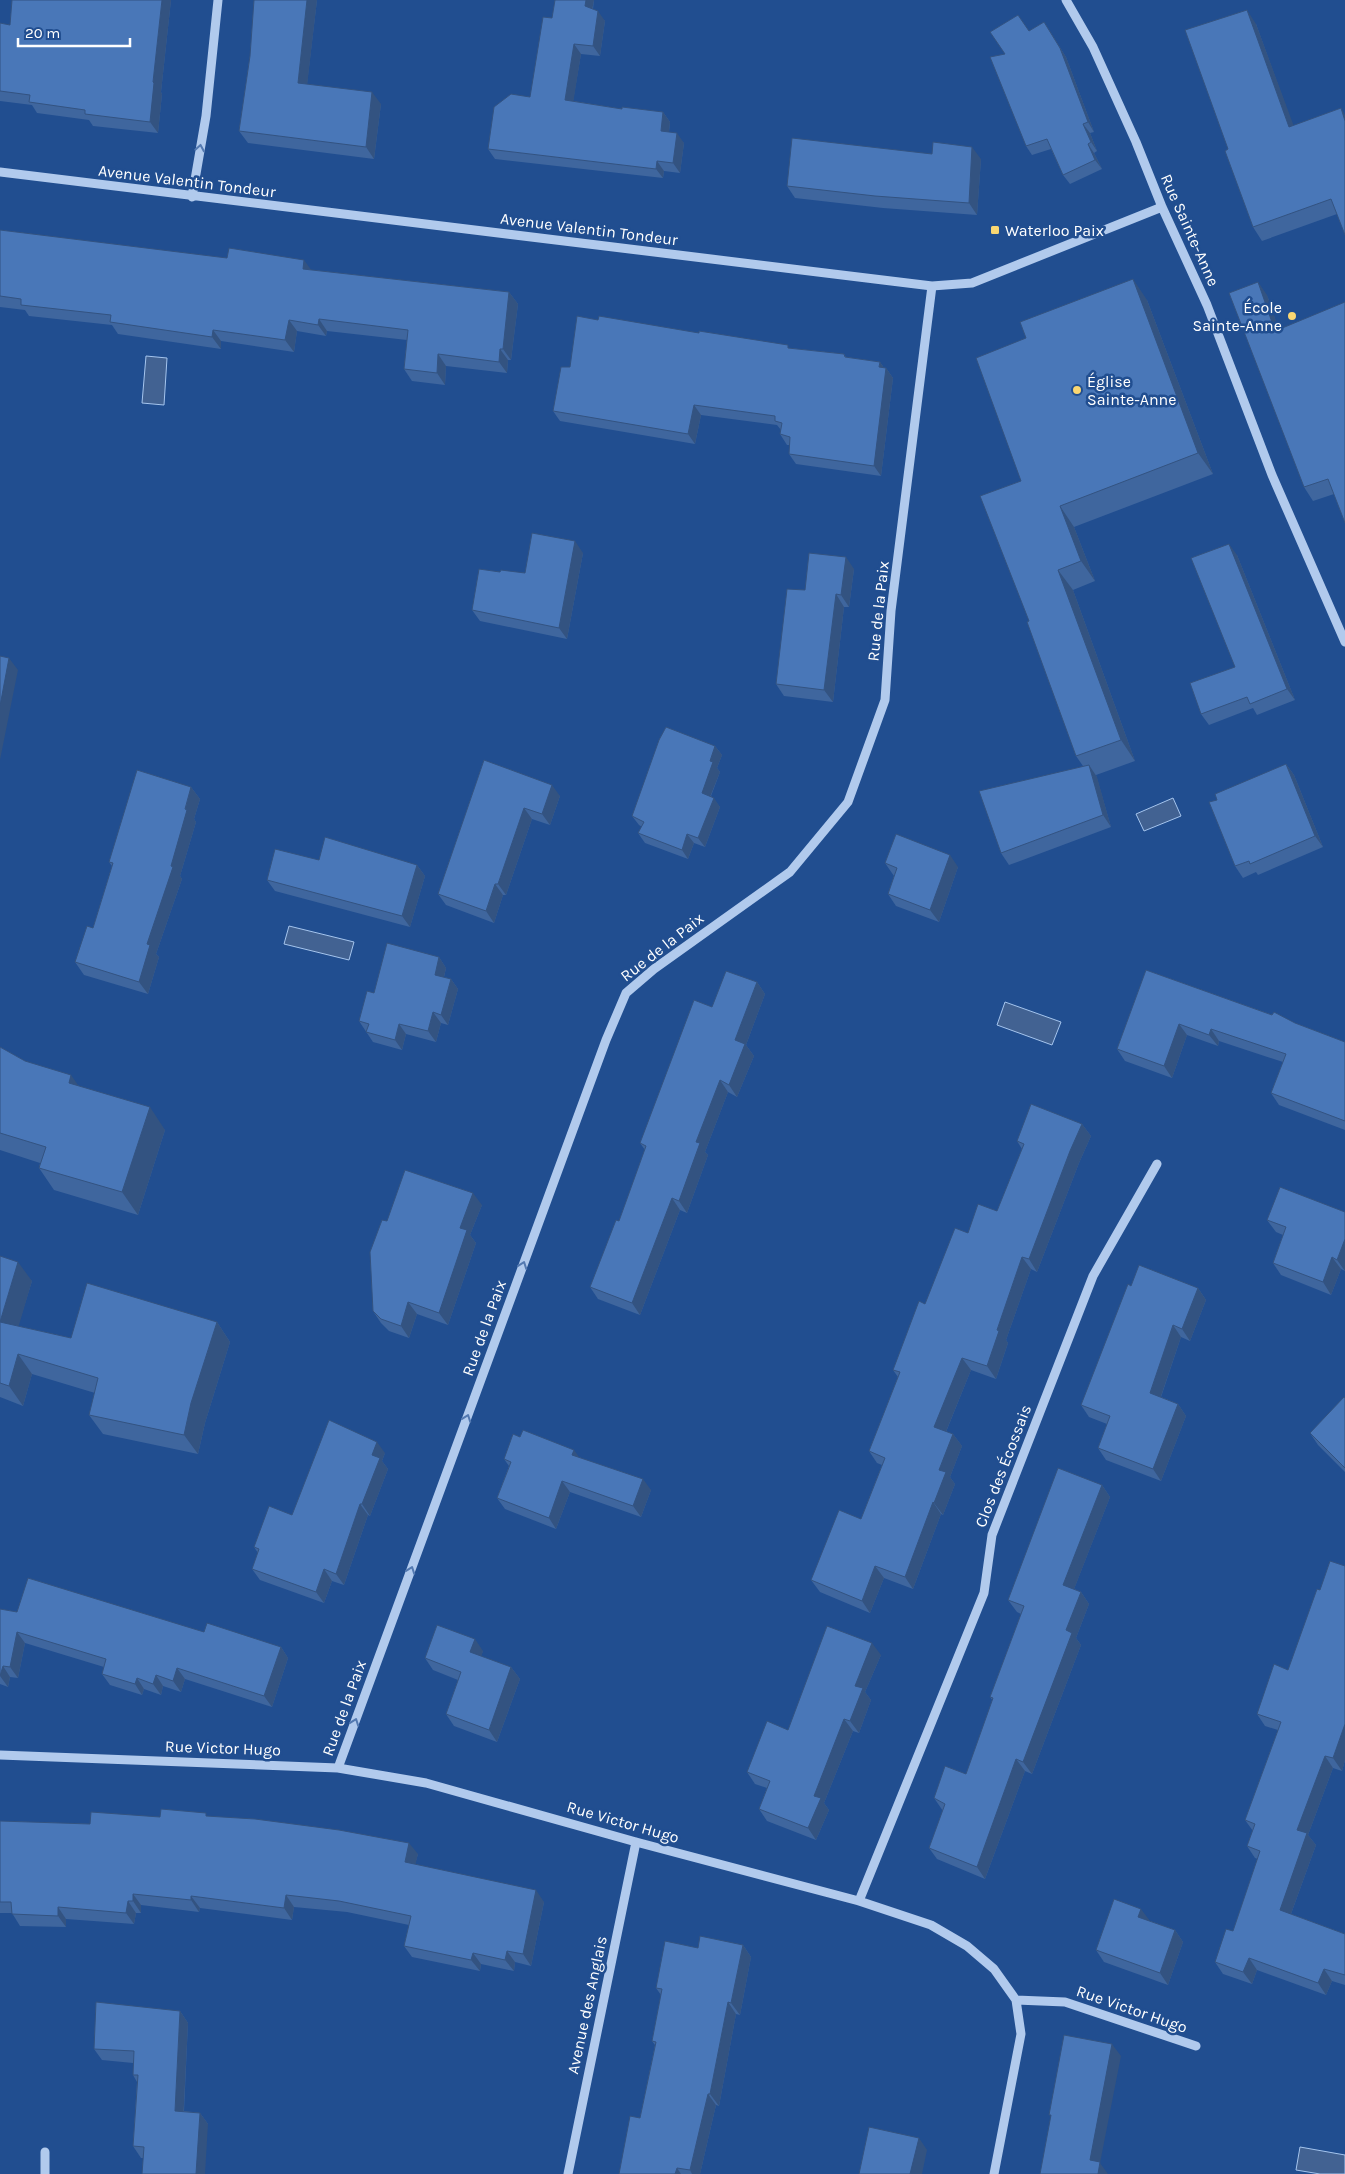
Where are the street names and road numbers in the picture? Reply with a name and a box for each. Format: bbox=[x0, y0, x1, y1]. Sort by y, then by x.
street label: Avenue Valentin Tondeur bbox=[97, 161, 277, 201]
street label: Rue Sainte-Anne bbox=[1157, 171, 1223, 289]
street label: Avenue Valentin Tondeur bbox=[499, 209, 679, 249]
street label: Rue de la Paix bbox=[863, 560, 893, 662]
street label: Rue de la Paix bbox=[616, 909, 708, 985]
street label: Rue de la Paix bbox=[458, 1277, 510, 1379]
street label: Clos des Écossais bbox=[971, 1402, 1035, 1530]
street label: Rue de la Paix bbox=[318, 1657, 370, 1759]
street label: Rue Victor Hugo bbox=[165, 1736, 281, 1760]
street label: Rue Victor Hugo bbox=[565, 1797, 681, 1847]
street label: Avenue des Anglais bbox=[563, 1934, 611, 2076]
street label: Rue Victor Hugo bbox=[1074, 1981, 1190, 2037]

